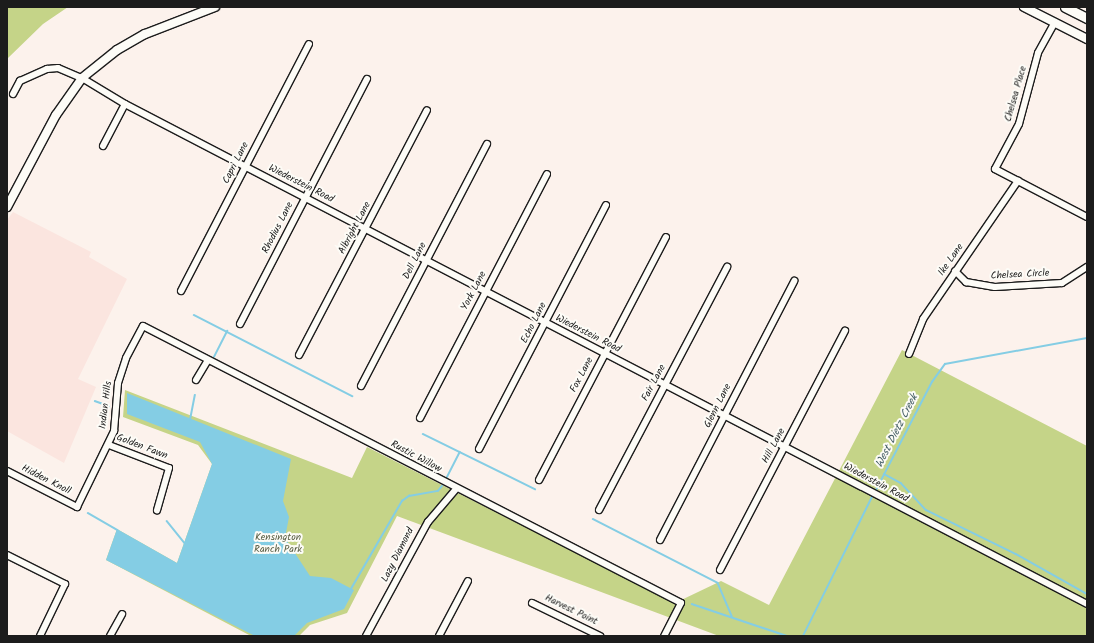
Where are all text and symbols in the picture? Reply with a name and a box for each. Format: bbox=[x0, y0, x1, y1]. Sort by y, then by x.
street label: Chelsea Place bbox=[1002, 65, 1030, 123]
street label: Capri Lane bbox=[220, 140, 252, 186]
street label: Wiederstein Road bbox=[266, 162, 336, 206]
street label: Rhodius Lane bbox=[260, 200, 296, 256]
street label: Albright Lane bbox=[336, 200, 374, 256]
street label: Dell Lane bbox=[401, 241, 429, 281]
street label: Ike Lane bbox=[936, 242, 966, 278]
street label: Chelsea Circle bbox=[990, 267, 1050, 283]
street label: York Lane bbox=[459, 270, 489, 312]
street label: Echo Lane bbox=[519, 301, 549, 345]
street label: Wiederstein Road bbox=[553, 312, 623, 356]
street label: Fox Lane bbox=[568, 355, 596, 395]
street label: Fair Lane bbox=[639, 363, 669, 403]
street label: Indian Hills bbox=[97, 380, 115, 430]
street label: Glenn Lane bbox=[702, 382, 734, 430]
water label: West Dietz Creek bbox=[873, 392, 921, 470]
street label: Hill Lane bbox=[760, 426, 788, 466]
street label: Golden Fawn bbox=[115, 432, 169, 462]
street label: Rustic Willow bbox=[388, 439, 444, 475]
street label: Wiederstein Road bbox=[841, 461, 911, 505]
street label: Hidden Knoll bbox=[19, 462, 73, 498]
street label: Lazy Diamond bbox=[379, 526, 417, 584]
park label: Kensington Ranch Park bbox=[254, 531, 302, 554]
street label: Harvest Point bbox=[543, 592, 599, 628]

